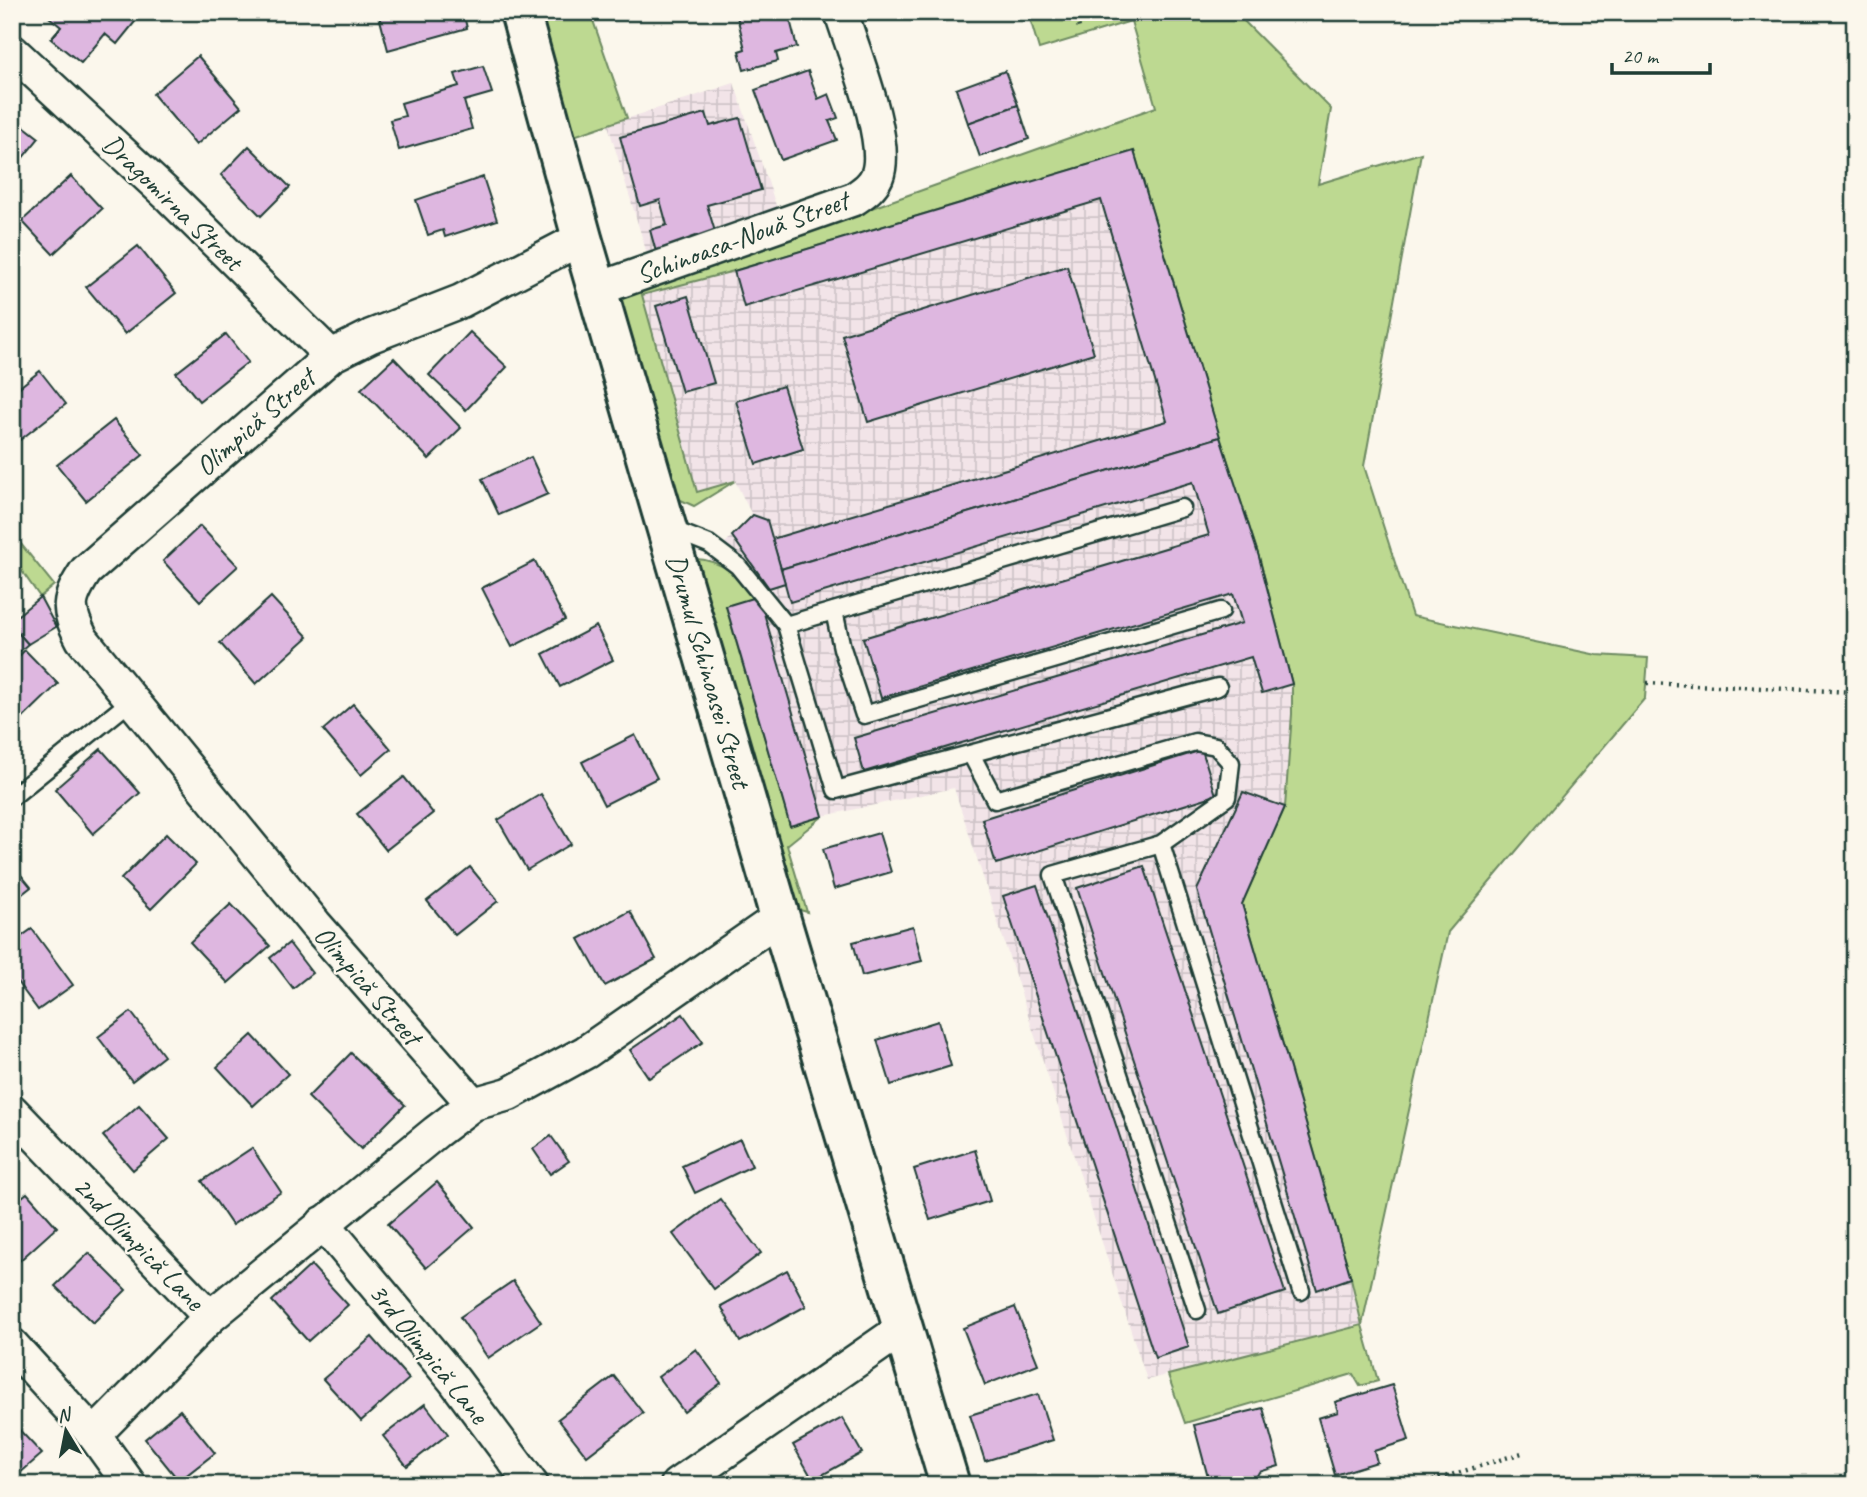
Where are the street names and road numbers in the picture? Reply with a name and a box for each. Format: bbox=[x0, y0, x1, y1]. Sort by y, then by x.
street label: Dragomirna Street bbox=[96, 126, 252, 280]
street label: Schinoasa-Nouă Street bbox=[631, 181, 856, 292]
street label: Olimpică Street bbox=[188, 358, 325, 484]
street label: Drumul Schinoasei Street bbox=[659, 550, 760, 795]
street label: Olimpică Street bbox=[306, 918, 432, 1055]
street label: 2nd Olimpică Lane bbox=[66, 1168, 213, 1319]
street label: 3rd Olimpică Lane bbox=[362, 1275, 498, 1432]

